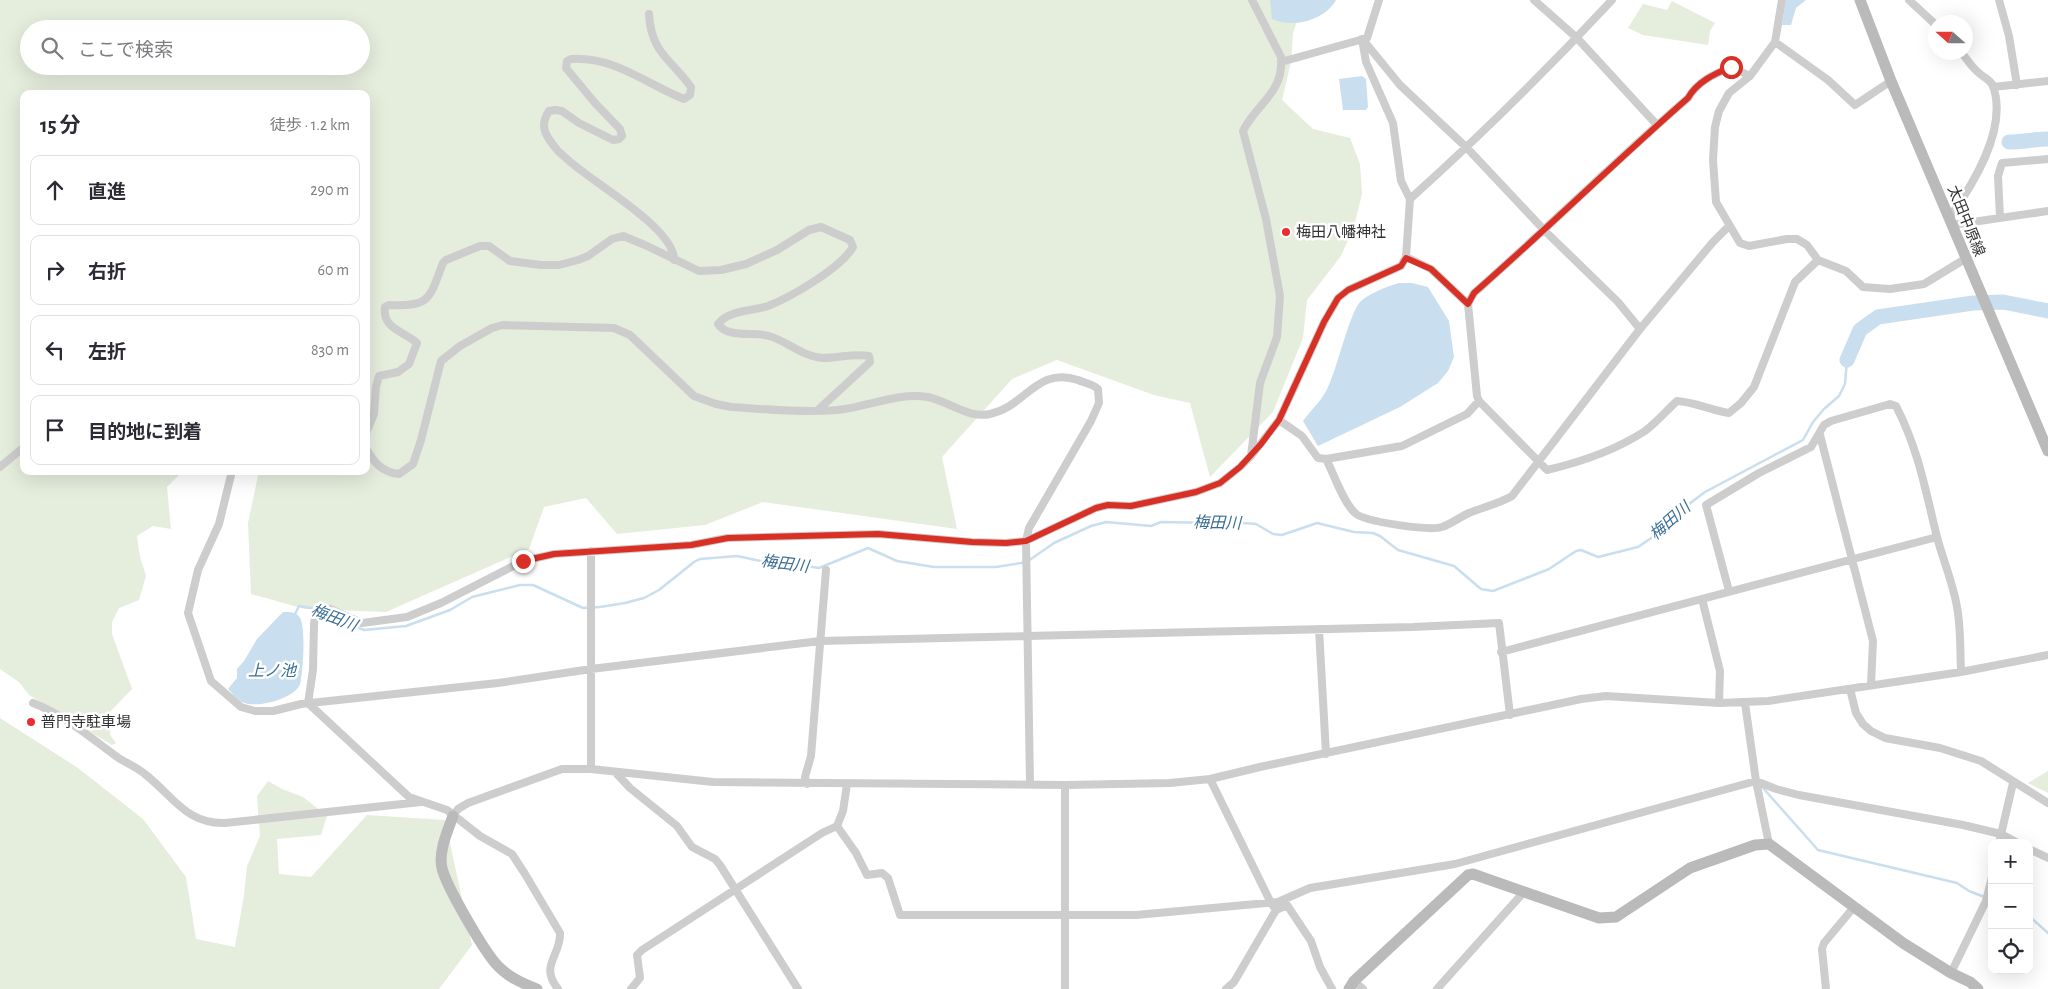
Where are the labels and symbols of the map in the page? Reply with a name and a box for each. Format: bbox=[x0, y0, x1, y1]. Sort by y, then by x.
north arrow bbox=[1928, 15, 1973, 60]
route start bbox=[1720, 56, 1743, 79]
street label: 太田中原線 bbox=[1945, 183, 1988, 259]
place label: 梅田八幡神社 bbox=[1296, 223, 1386, 240]
marker: 梅田八幡神社 bbox=[1280, 226, 1292, 238]
water label: 梅田川 bbox=[1646, 497, 1695, 543]
water label: 梅田川 bbox=[1193, 514, 1243, 531]
route end bbox=[512, 550, 535, 573]
water label: 梅田川 bbox=[760, 552, 812, 575]
water label: 梅田川 bbox=[309, 601, 361, 635]
water label: 上ノ池 bbox=[248, 662, 298, 679]
place label: 普門寺駐車場 bbox=[41, 714, 131, 730]
marker: 普門寺駐車場 bbox=[25, 716, 37, 728]

